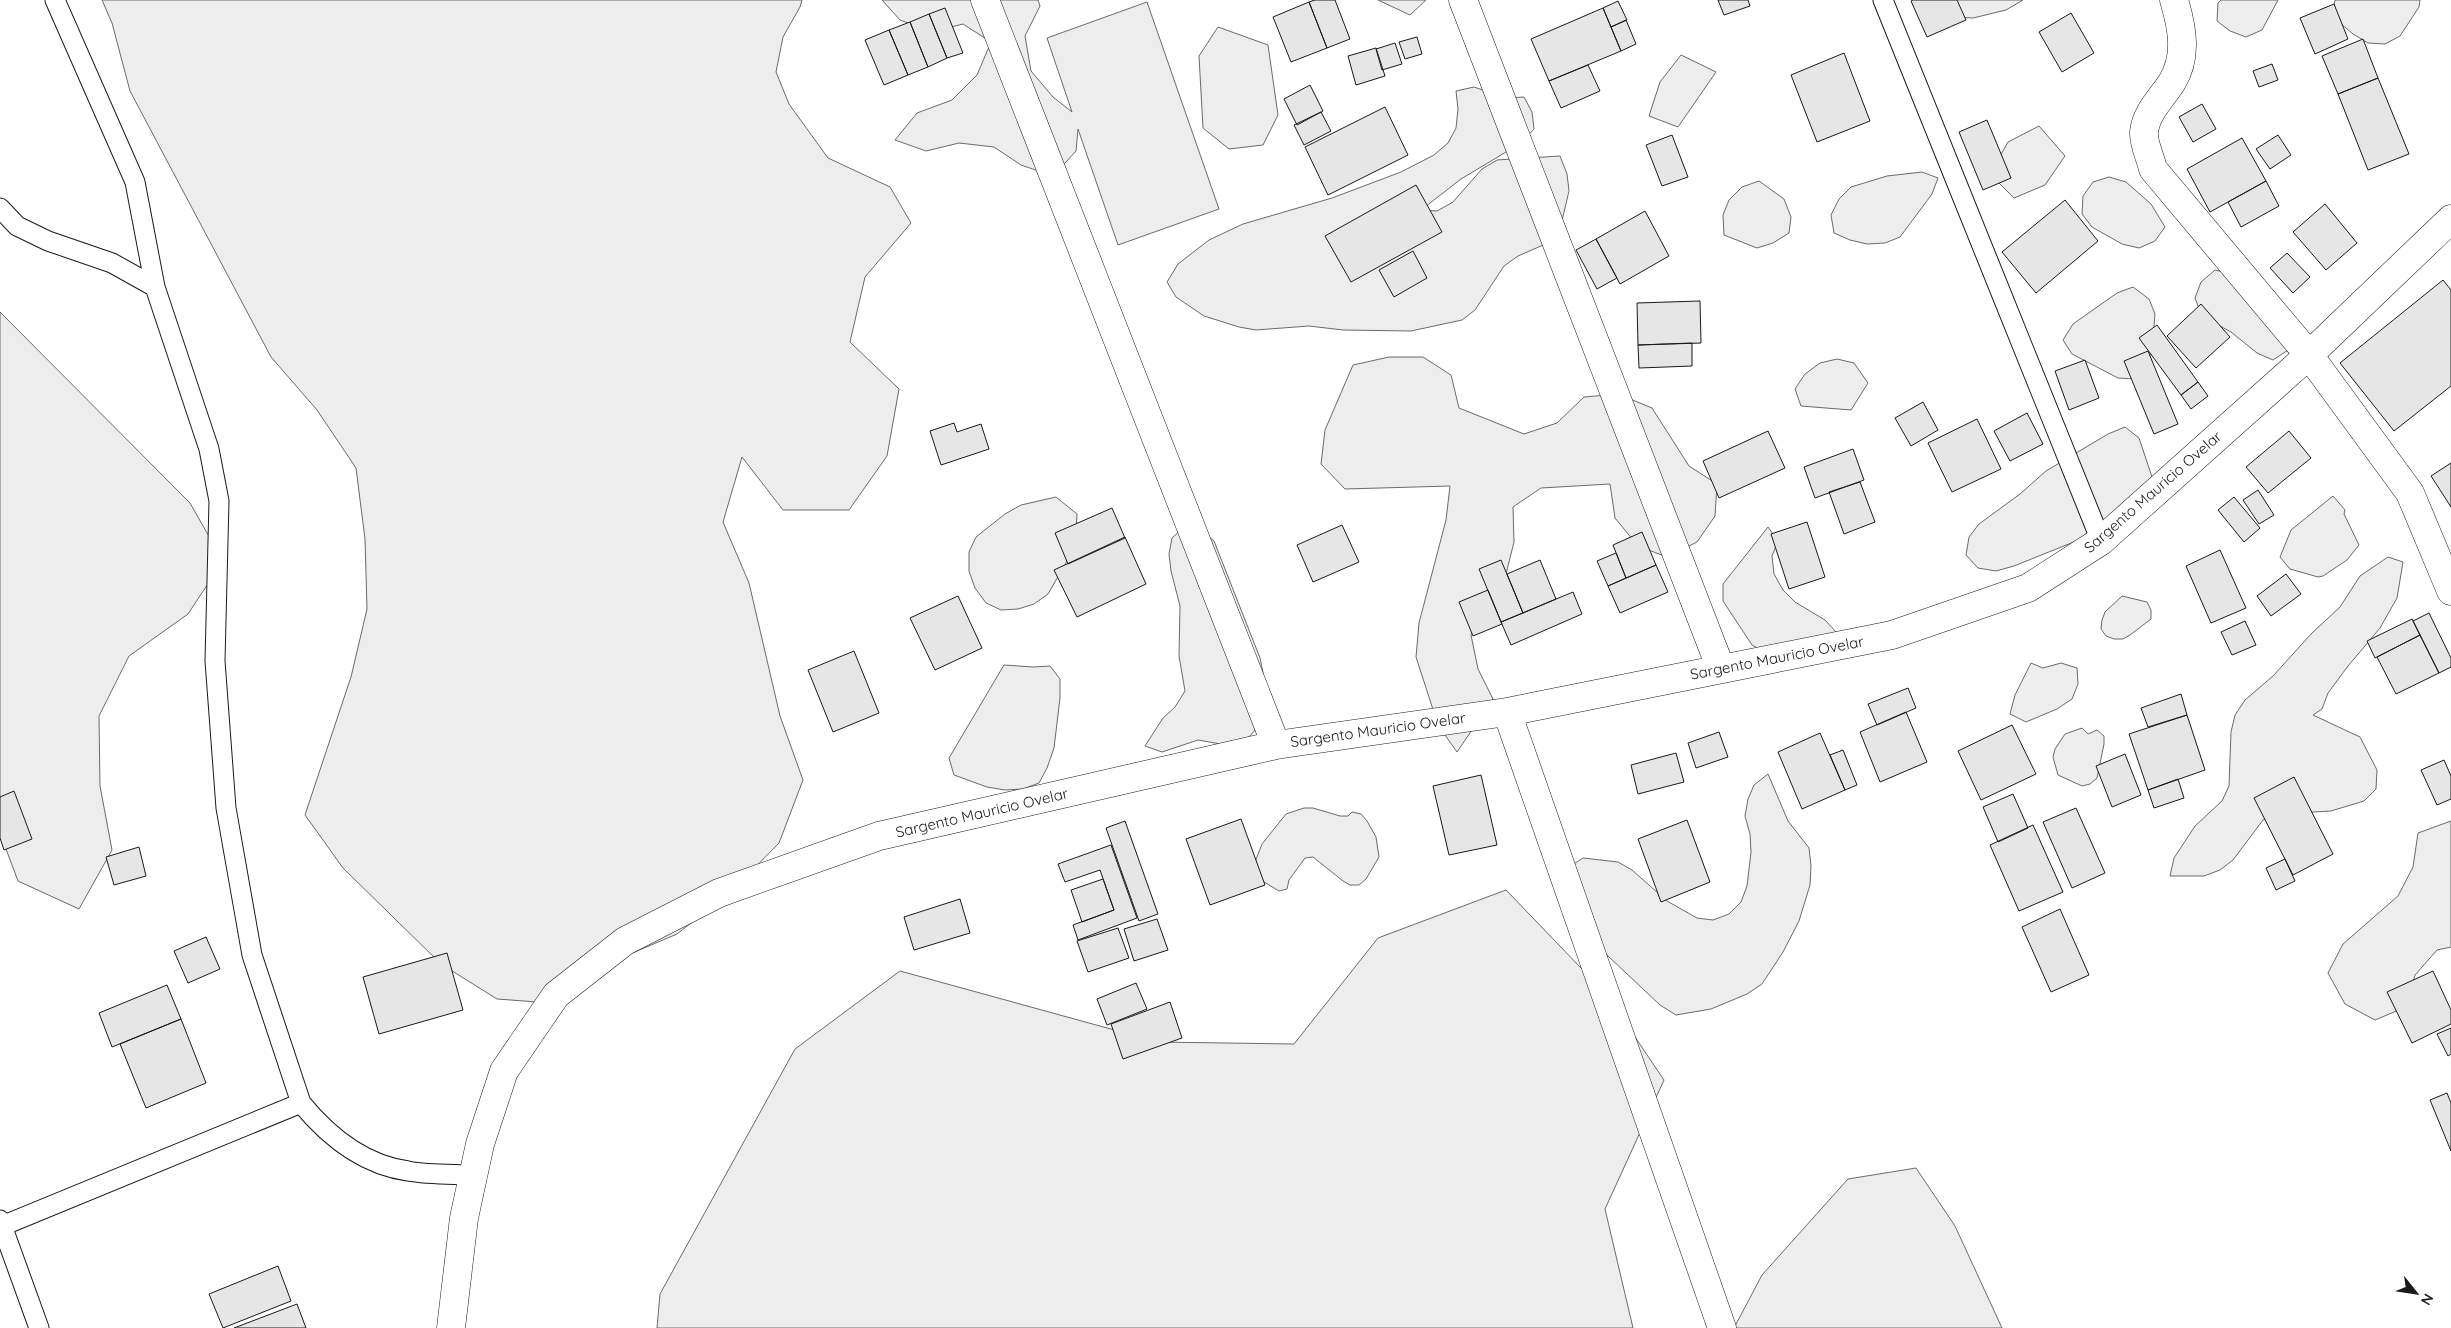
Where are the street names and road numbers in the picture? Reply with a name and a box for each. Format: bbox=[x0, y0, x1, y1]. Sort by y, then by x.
street label: Sargento Mauricio Ovelar bbox=[2080, 426, 2226, 557]
street label: Sargento Mauricio Ovelar bbox=[1688, 631, 1866, 684]
street label: Sargento Mauricio Ovelar bbox=[1289, 708, 1467, 751]
street label: Sargento Mauricio Ovelar bbox=[894, 783, 1070, 842]

